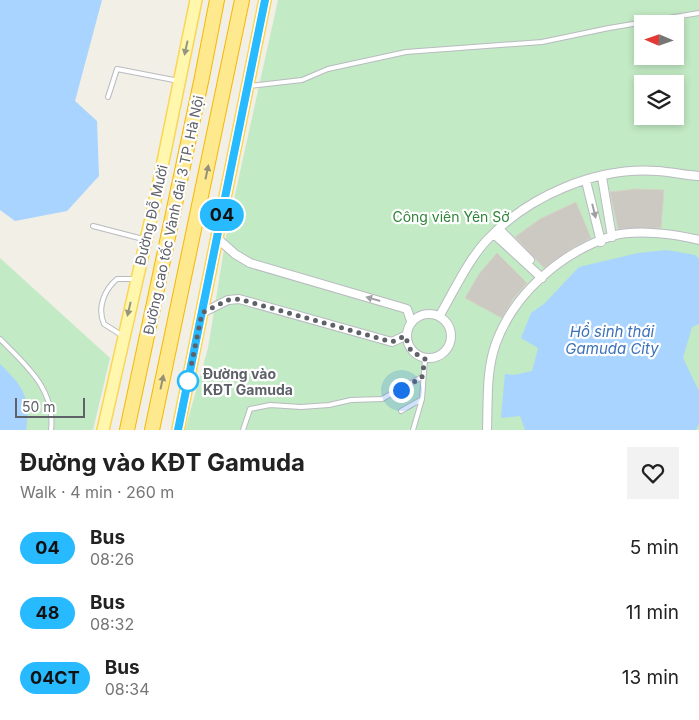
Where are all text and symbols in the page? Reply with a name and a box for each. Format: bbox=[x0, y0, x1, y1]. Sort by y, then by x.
north arrow bbox=[634, 15, 684, 65]
map controls bbox=[634, 15, 684, 125]
one-way arrow bbox=[182, 40, 190, 56]
button: layers bbox=[634, 75, 684, 125]
street label: Đường cao tốc Vành đai 3 TP. Hà Nội bbox=[139, 94, 207, 336]
street label: Đường Đỗ Mười bbox=[131, 163, 171, 267]
one-way arrow bbox=[203, 164, 211, 180]
line badge: 04 bbox=[200, 199, 244, 231]
text: 04 bbox=[210, 204, 234, 225]
one-way arrow bbox=[590, 204, 598, 219]
park label: Công viên Yên Sở bbox=[392, 208, 510, 225]
one-way arrow bbox=[365, 294, 380, 302]
one-way arrow bbox=[125, 302, 133, 317]
water label: Hồ sinh thái Gamuda City bbox=[565, 322, 659, 358]
place label: Đường vào KĐT Gamuda bbox=[203, 365, 293, 398]
marker: Đường vào KĐT Gamuda bbox=[177, 370, 199, 392]
one-way arrow bbox=[158, 375, 166, 390]
your location bbox=[389, 378, 414, 403]
scale bar bbox=[15, 395, 85, 418]
text: 50 m bbox=[22, 398, 56, 415]
button: heart bbox=[627, 447, 679, 499]
text: Đường vào KĐT Gamuda bbox=[20, 448, 305, 477]
text: Walk · 4 min · 260 m bbox=[20, 482, 174, 502]
text: Bus bbox=[90, 526, 125, 549]
text: 5 min bbox=[630, 536, 679, 559]
text: 04 bbox=[35, 537, 60, 558]
text: 08:26 bbox=[90, 549, 134, 569]
text: Bus bbox=[90, 591, 125, 614]
text: 11 min bbox=[626, 601, 679, 624]
text: 48 bbox=[36, 602, 59, 623]
text: 08:32 bbox=[90, 614, 134, 634]
text: Bus bbox=[105, 656, 140, 679]
text: 13 min bbox=[622, 666, 679, 689]
text: 04CT bbox=[30, 667, 80, 688]
text: 08:34 bbox=[105, 679, 149, 699]

